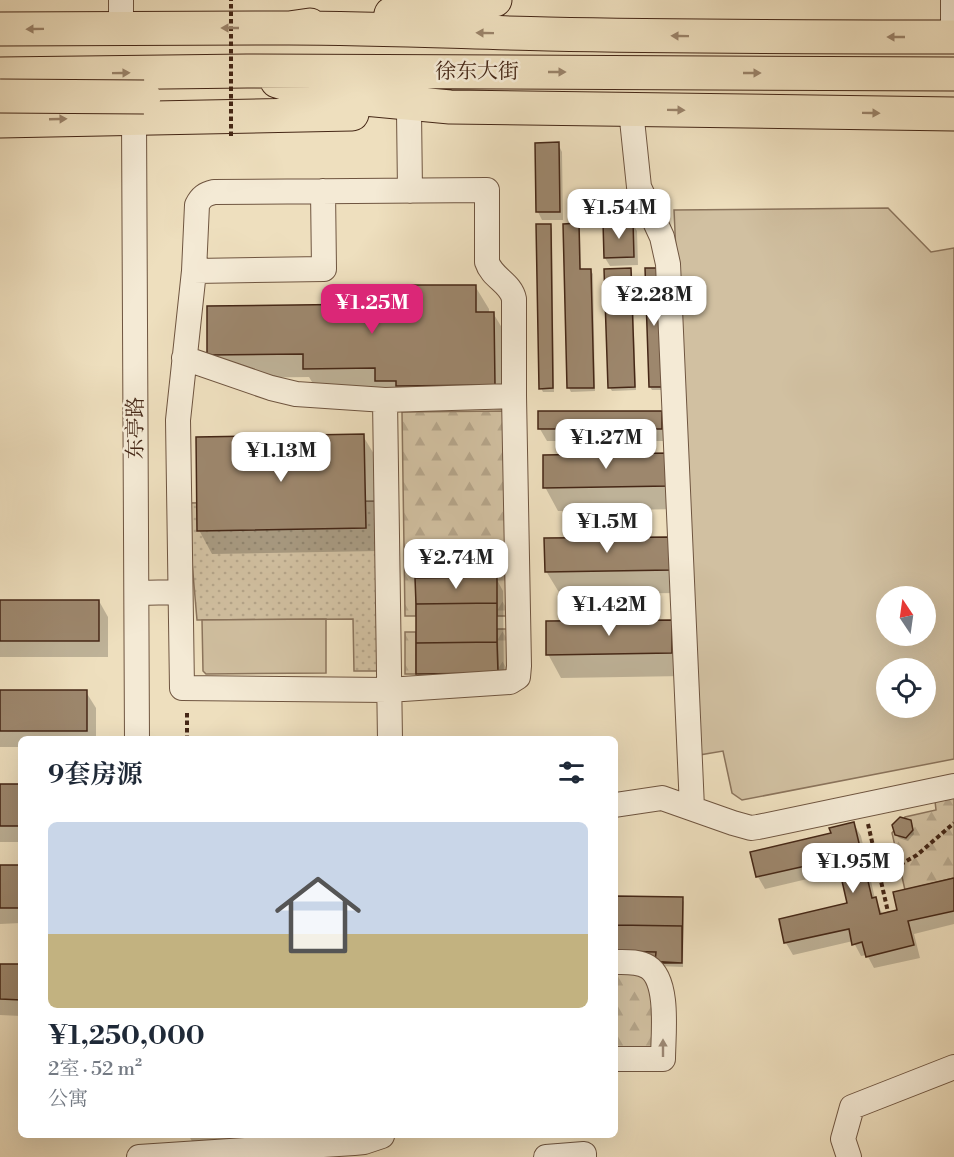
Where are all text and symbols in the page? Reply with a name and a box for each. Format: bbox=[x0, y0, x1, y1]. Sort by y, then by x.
one-way arrow bbox=[221, 23, 240, 33]
one-way arrow bbox=[26, 24, 45, 34]
one-way arrow bbox=[475, 28, 494, 38]
one-way arrow bbox=[670, 31, 689, 41]
one-way arrow bbox=[886, 32, 905, 42]
street label: 徐东大街 bbox=[435, 59, 519, 85]
one-way arrow bbox=[548, 67, 567, 77]
one-way arrow bbox=[112, 68, 131, 78]
one-way arrow bbox=[743, 68, 762, 78]
one-way arrow bbox=[667, 105, 686, 115]
one-way arrow bbox=[862, 108, 881, 118]
one-way arrow bbox=[49, 115, 68, 124]
pin: ¥1.54M bbox=[570, 189, 668, 240]
text: ¥1.54M bbox=[581, 196, 657, 221]
pin: ¥2.28M bbox=[605, 276, 703, 327]
text: ¥2.28M bbox=[615, 283, 693, 308]
pin: ¥1.25M bbox=[323, 284, 421, 335]
text: ¥1.25M bbox=[335, 291, 409, 316]
street label: 东亭路 bbox=[123, 397, 149, 460]
pin: ¥1.27M bbox=[557, 419, 655, 470]
text: ¥1.27M bbox=[569, 426, 643, 451]
pin: ¥1.13M bbox=[232, 432, 330, 483]
text: ¥1.13M bbox=[246, 439, 316, 464]
pin: ¥1.5M bbox=[565, 503, 649, 554]
text: ¥1.5M bbox=[576, 510, 638, 535]
pin: ¥2.74M bbox=[407, 539, 505, 590]
text: ¥2.74M bbox=[418, 546, 494, 571]
pin: ¥1.42M bbox=[560, 586, 658, 637]
north arrow bbox=[876, 586, 936, 646]
map controls bbox=[876, 586, 936, 718]
text: ¥1.42M bbox=[572, 593, 647, 618]
button: locate bbox=[876, 658, 936, 718]
icon: filters bbox=[555, 756, 588, 789]
text: 9套房源 bbox=[48, 759, 142, 791]
pin: ¥1.95M bbox=[804, 843, 902, 894]
text: ¥1.95M bbox=[816, 850, 890, 875]
icon: home bbox=[264, 861, 372, 969]
text: ¥1,250,000 bbox=[48, 1020, 205, 1052]
one-way arrow bbox=[658, 1039, 668, 1058]
text: 2室 · 52 m² bbox=[48, 1057, 142, 1082]
text: 公寓 bbox=[48, 1087, 88, 1112]

